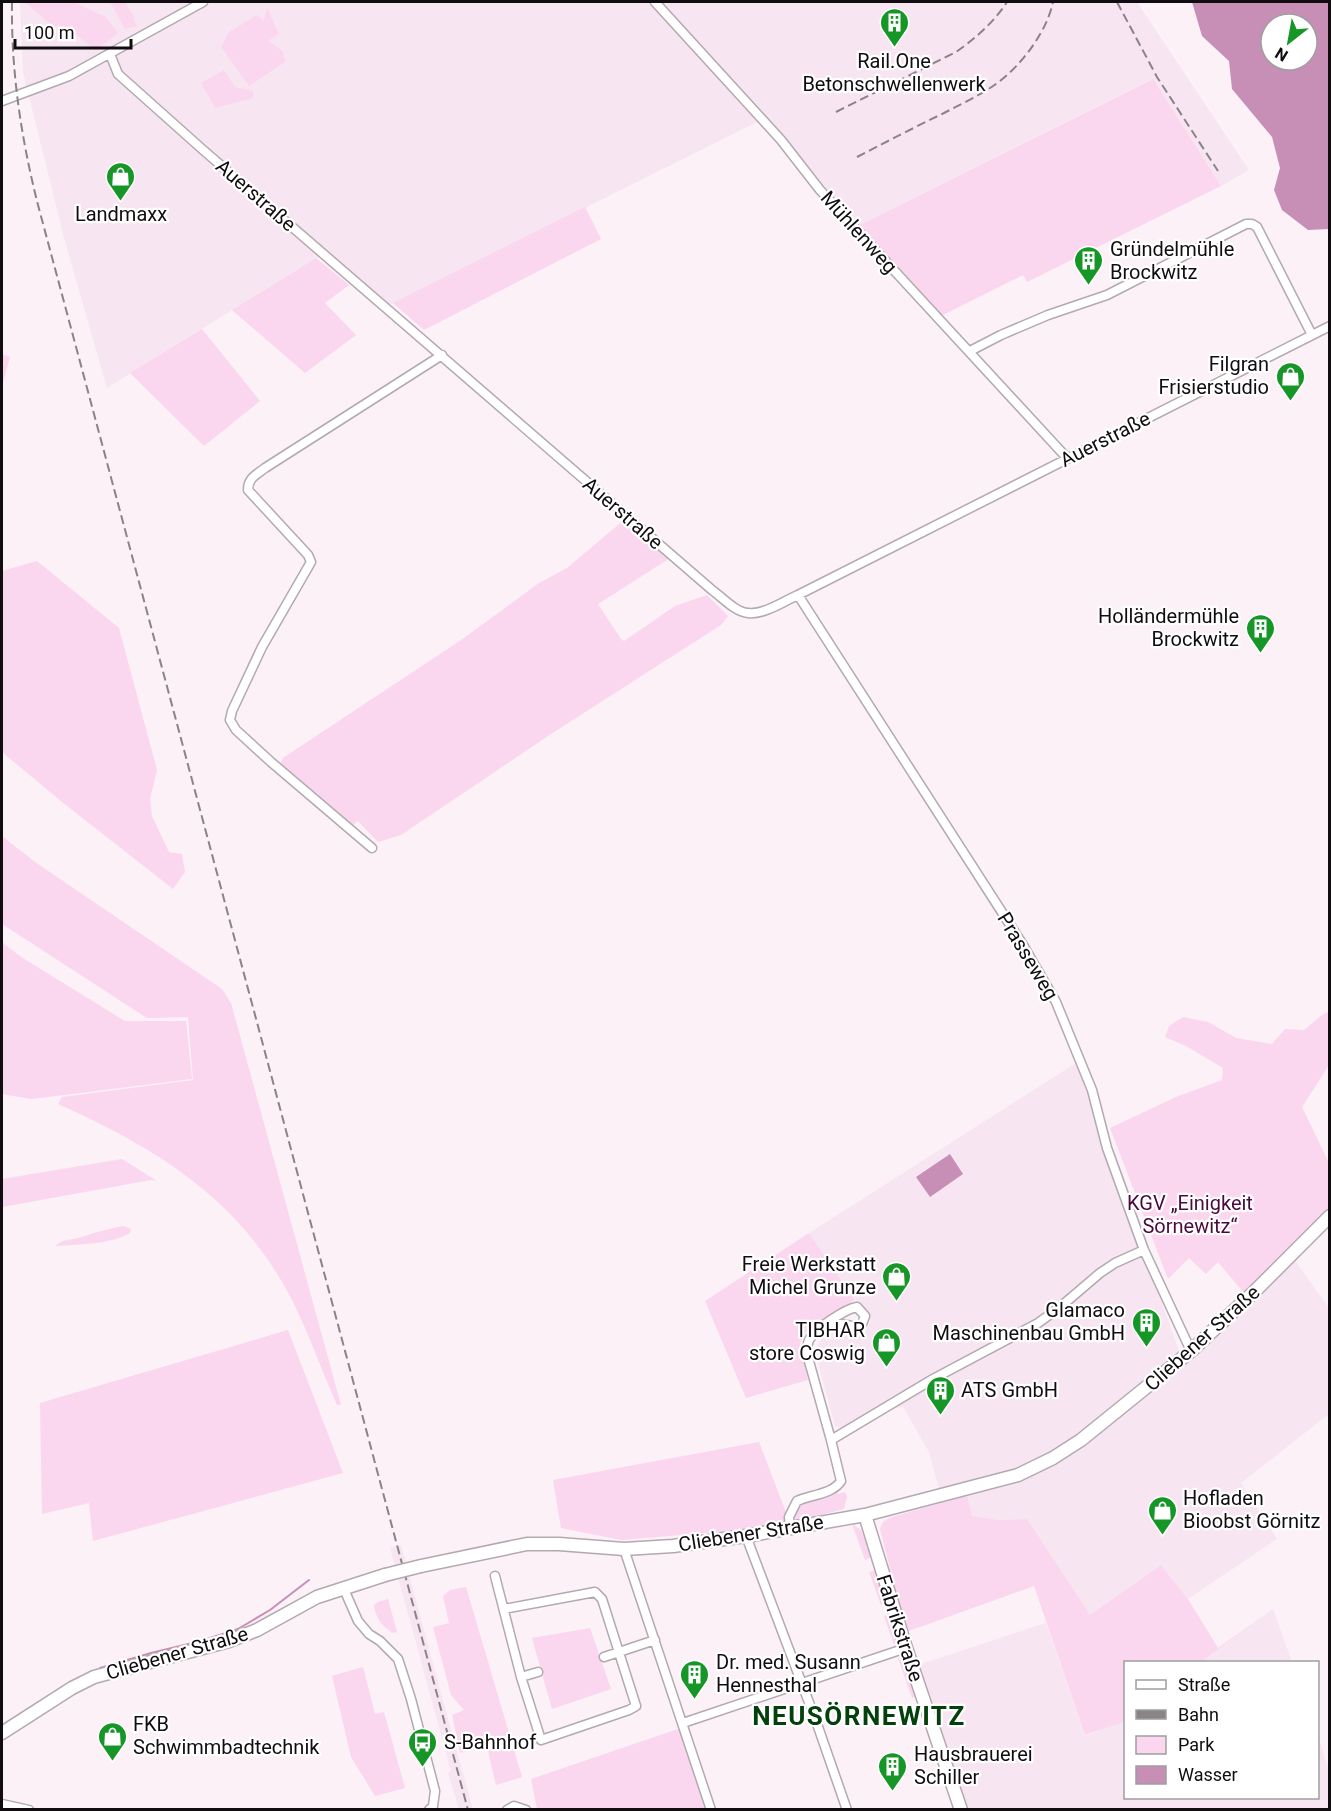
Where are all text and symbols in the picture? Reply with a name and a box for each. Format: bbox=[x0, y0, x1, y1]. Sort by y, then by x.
building icon: Rail.One Betonschwellenwerk bbox=[878, 7, 910, 49]
scale bar bbox=[15, 12, 130, 50]
north arrow bbox=[1259, 12, 1319, 72]
text: 100 m bbox=[24, 22, 75, 43]
text: N bbox=[1272, 43, 1291, 65]
place label: Rail.One Betonschwellenwerk bbox=[802, 49, 986, 96]
street label: Auerstraße bbox=[211, 154, 301, 236]
shop icon: Landmaxx bbox=[105, 160, 137, 202]
street label: Mühlenweg bbox=[816, 186, 902, 278]
place label: Landmaxx bbox=[75, 202, 167, 226]
place label: Gründelmühle Brockwitz bbox=[1110, 237, 1234, 284]
building icon: Gründelmühle Brockwitz bbox=[1073, 244, 1105, 286]
place label: Filgran Frisierstudio bbox=[1159, 352, 1269, 399]
shop icon: Filgran Frisierstudio bbox=[1274, 360, 1306, 402]
street label: Auerstraße bbox=[1056, 406, 1154, 472]
street label: Auerstraße bbox=[578, 472, 668, 554]
place label: Holländermühle Brockwitz bbox=[1098, 604, 1239, 651]
building icon: Holländermühle Brockwitz bbox=[1244, 612, 1276, 654]
street label: Prasseweg bbox=[992, 908, 1064, 1004]
park label: KGV „Einigkeit Sörnewitz“ bbox=[1127, 1191, 1253, 1238]
place label: Freie Werkstatt Michel Grunze bbox=[742, 1252, 876, 1299]
shop icon: Freie Werkstatt Michel Grunze bbox=[881, 1260, 913, 1302]
street label: Cliebener Straße bbox=[1139, 1280, 1265, 1396]
place label: Glamaco Maschinenbau GmbH bbox=[933, 1298, 1125, 1345]
building icon: Glamaco Maschinenbau GmbH bbox=[1130, 1306, 1162, 1348]
place label: TIBHAR store Coswig bbox=[749, 1318, 865, 1365]
shop icon: TIBHAR store Coswig bbox=[870, 1326, 902, 1368]
building icon: ATS GmbH bbox=[924, 1374, 956, 1416]
place label: ATS GmbH bbox=[961, 1378, 1058, 1402]
place label: Hofladen Bioobst Görnitz bbox=[1183, 1486, 1320, 1533]
shop icon: Hofladen Bioobst Görnitz bbox=[1146, 1494, 1178, 1536]
street label: Cliebener Straße bbox=[677, 1510, 825, 1556]
street label: Fabrikstraße bbox=[871, 1571, 929, 1685]
street label: Cliebener Straße bbox=[103, 1621, 251, 1685]
place label: Dr. med. Susann Hennesthal bbox=[716, 1650, 861, 1697]
building icon: Dr. med. Susann Hennesthal bbox=[679, 1658, 711, 1700]
legend bbox=[1124, 1661, 1319, 1799]
text: Straße bbox=[1178, 1674, 1230, 1695]
district label: NEUSÖRNEWITZ bbox=[752, 1701, 966, 1731]
text: Bahn bbox=[1178, 1704, 1219, 1725]
place label: FKB Schwimmbadtechnik bbox=[133, 1712, 320, 1759]
shop icon: FKB Schwimmbadtechnik bbox=[96, 1720, 128, 1762]
bus stop icon: S-Bahnhof bbox=[407, 1726, 439, 1768]
place label: S-Bahnhof bbox=[444, 1730, 536, 1754]
text: Park bbox=[1178, 1734, 1215, 1755]
place label: Hausbrauerei Schiller bbox=[914, 1742, 1033, 1789]
building icon: Hausbrauerei Schiller bbox=[877, 1750, 909, 1792]
text: Wasser bbox=[1178, 1764, 1238, 1785]

